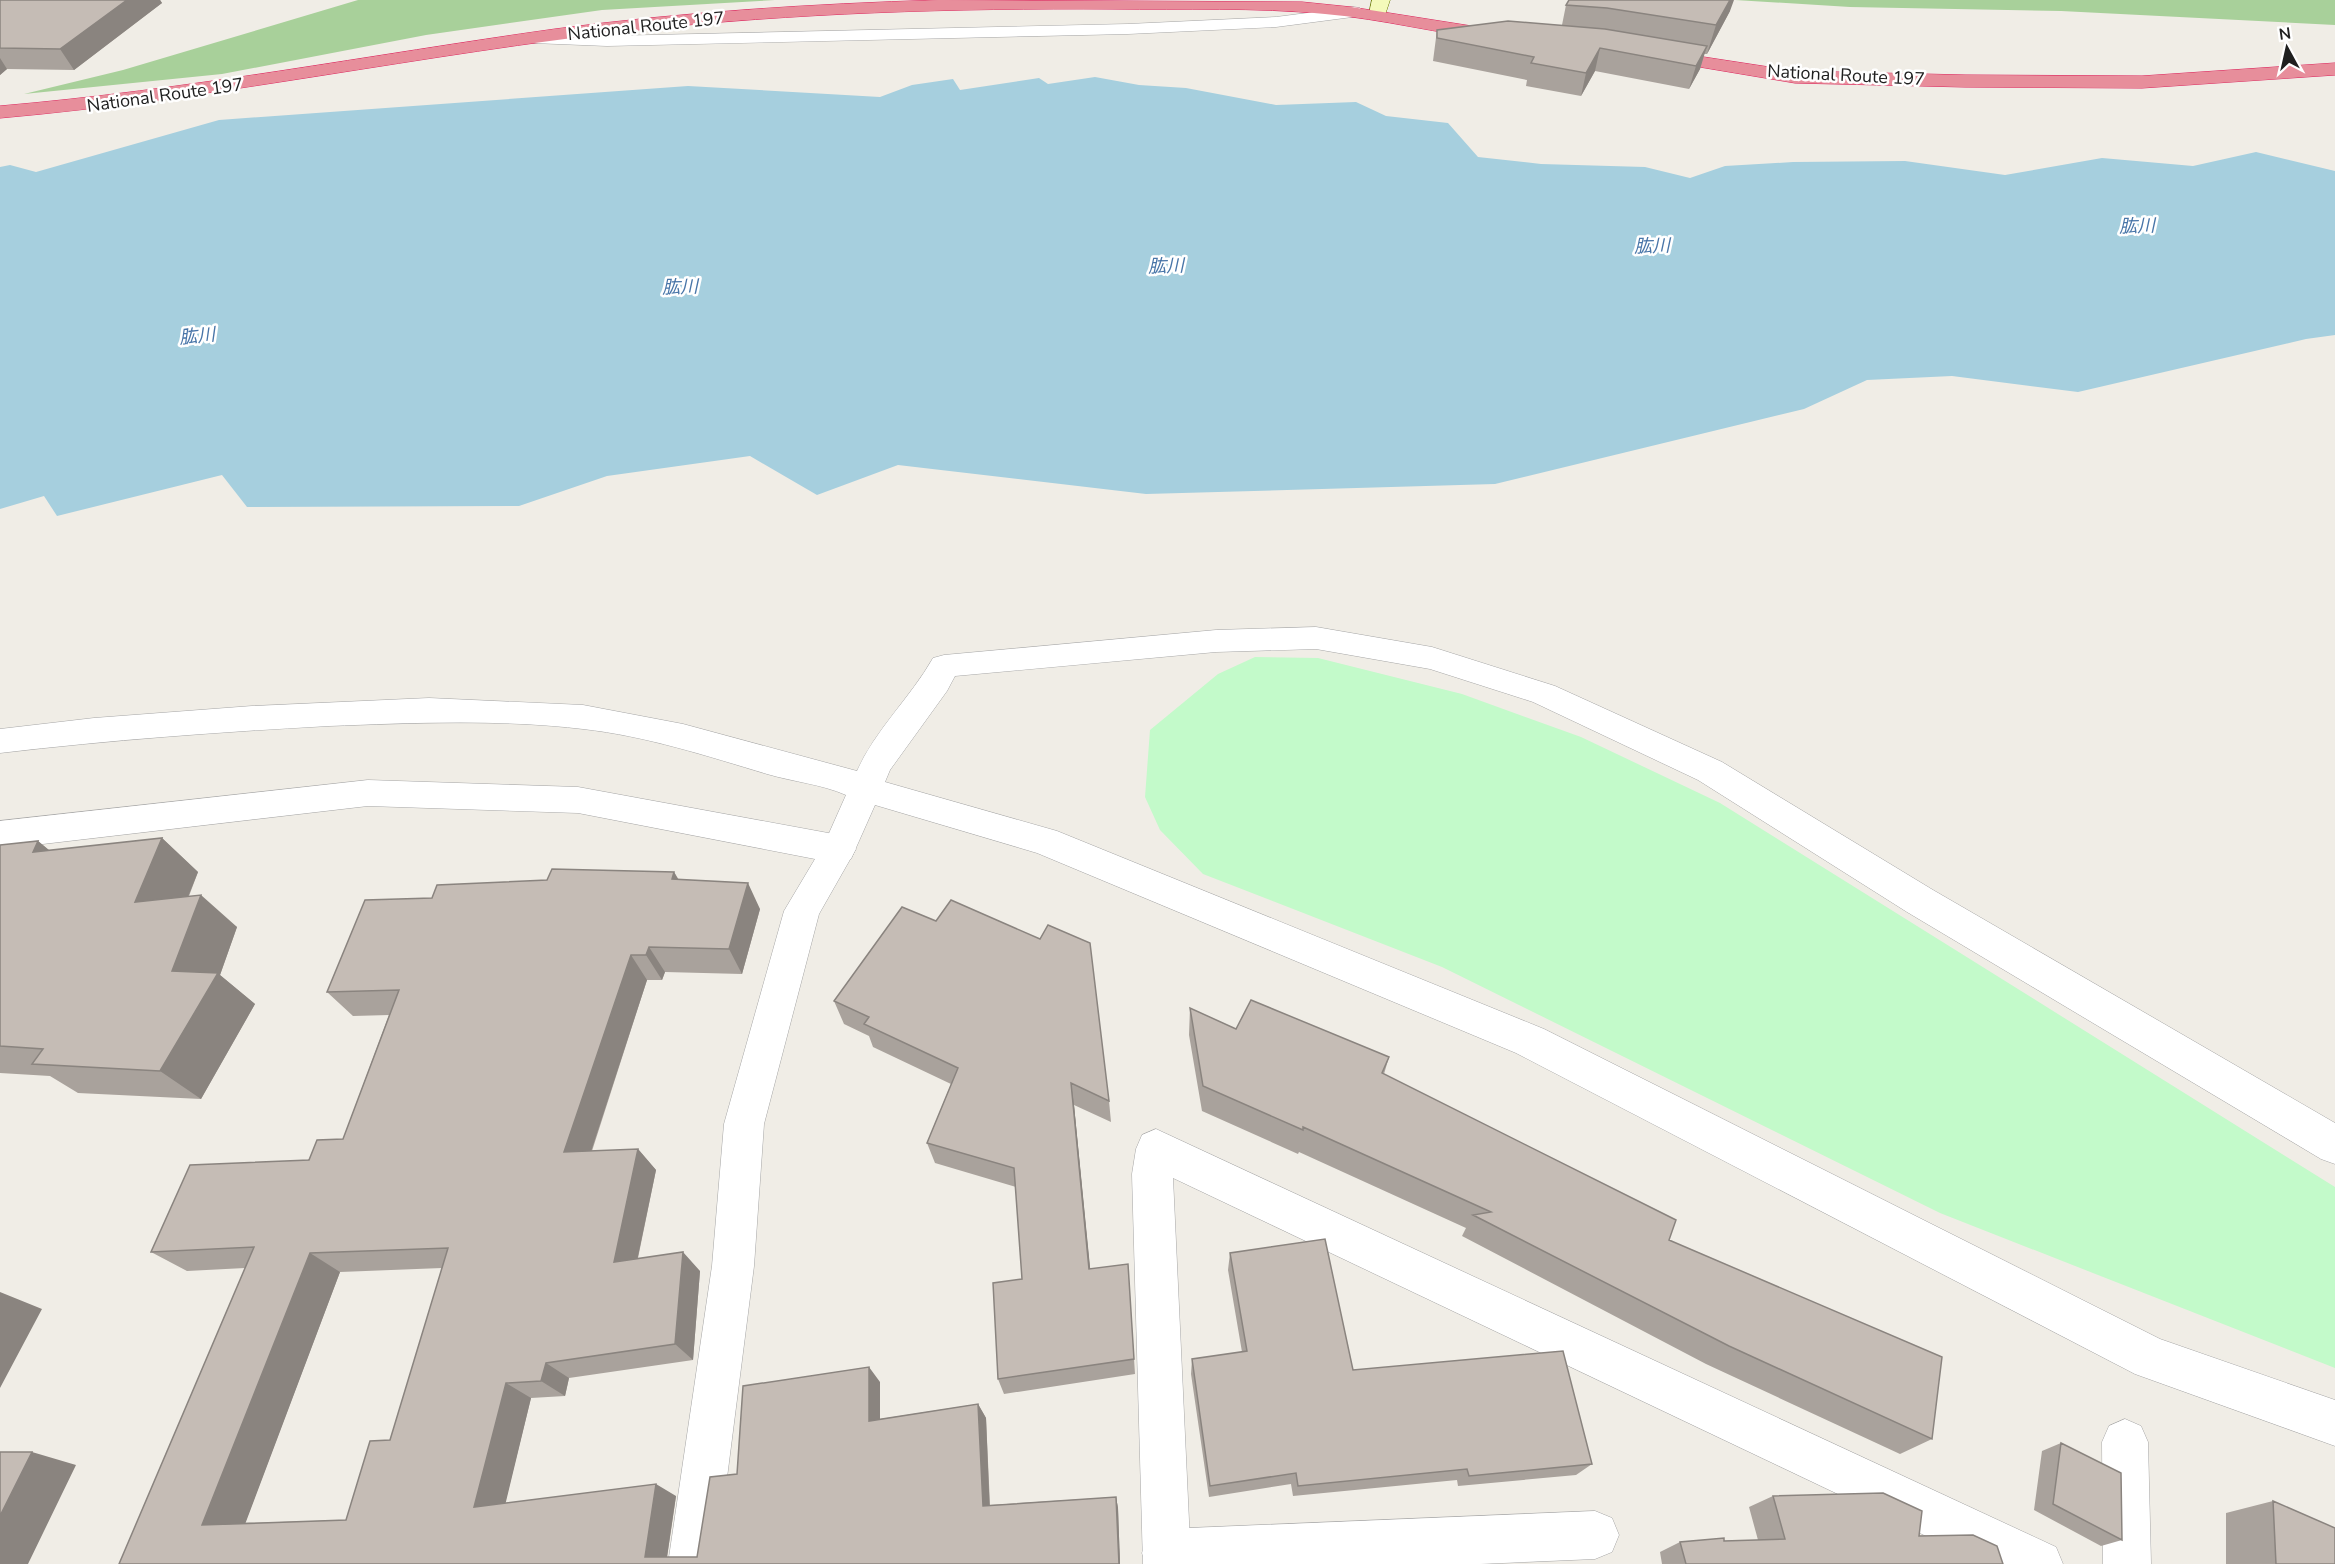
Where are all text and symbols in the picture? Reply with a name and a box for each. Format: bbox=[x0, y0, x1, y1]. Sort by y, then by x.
street label: National Route 197 bbox=[566, 6, 726, 46]
north arrow bbox=[2257, 18, 2317, 78]
text: N bbox=[2278, 22, 2293, 46]
street label: National Route 197 bbox=[1767, 59, 1925, 91]
street label: National Route 197 bbox=[85, 72, 245, 118]
water label: 肱川 bbox=[2119, 213, 2157, 239]
water label: 肱川 bbox=[1634, 233, 1672, 259]
water label: 肱川 bbox=[1148, 253, 1186, 279]
water label: 肱川 bbox=[662, 274, 700, 300]
water label: 肱川 bbox=[178, 322, 218, 350]

